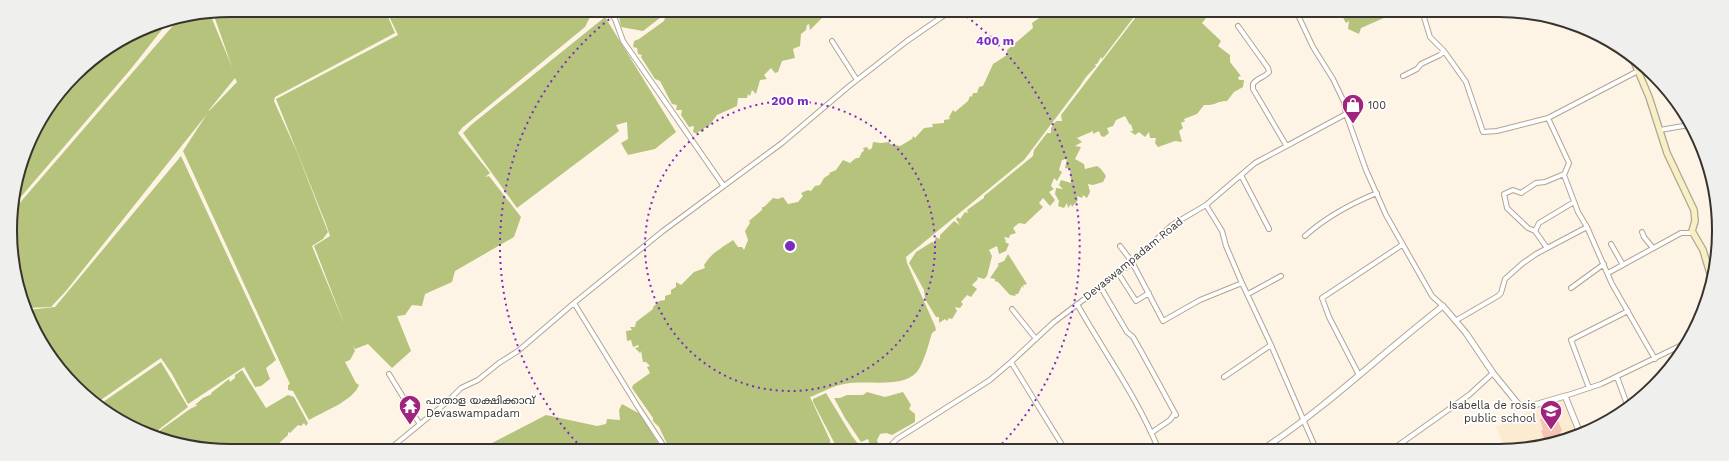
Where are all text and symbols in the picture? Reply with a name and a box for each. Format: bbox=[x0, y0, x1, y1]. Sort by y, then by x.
text: 400 m bbox=[976, 34, 1014, 48]
shop icon: 100 bbox=[1340, 92, 1366, 125]
text: 200 m bbox=[771, 94, 809, 108]
place label: 100 bbox=[1368, 99, 1386, 112]
street label: Devaswampadam Road bbox=[1081, 215, 1185, 303]
centre of rings bbox=[783, 239, 797, 253]
temple icon: പാതാള യക്ഷിക്കാവ് Devaswampadam bbox=[397, 393, 423, 426]
place label: പാതാള യക്ഷിക്കാവ് Devaswampadam bbox=[426, 394, 536, 420]
school or university icon: Isabella de rosis public school bbox=[1538, 398, 1564, 431]
place label: Isabella de rosis public school bbox=[1449, 399, 1537, 425]

